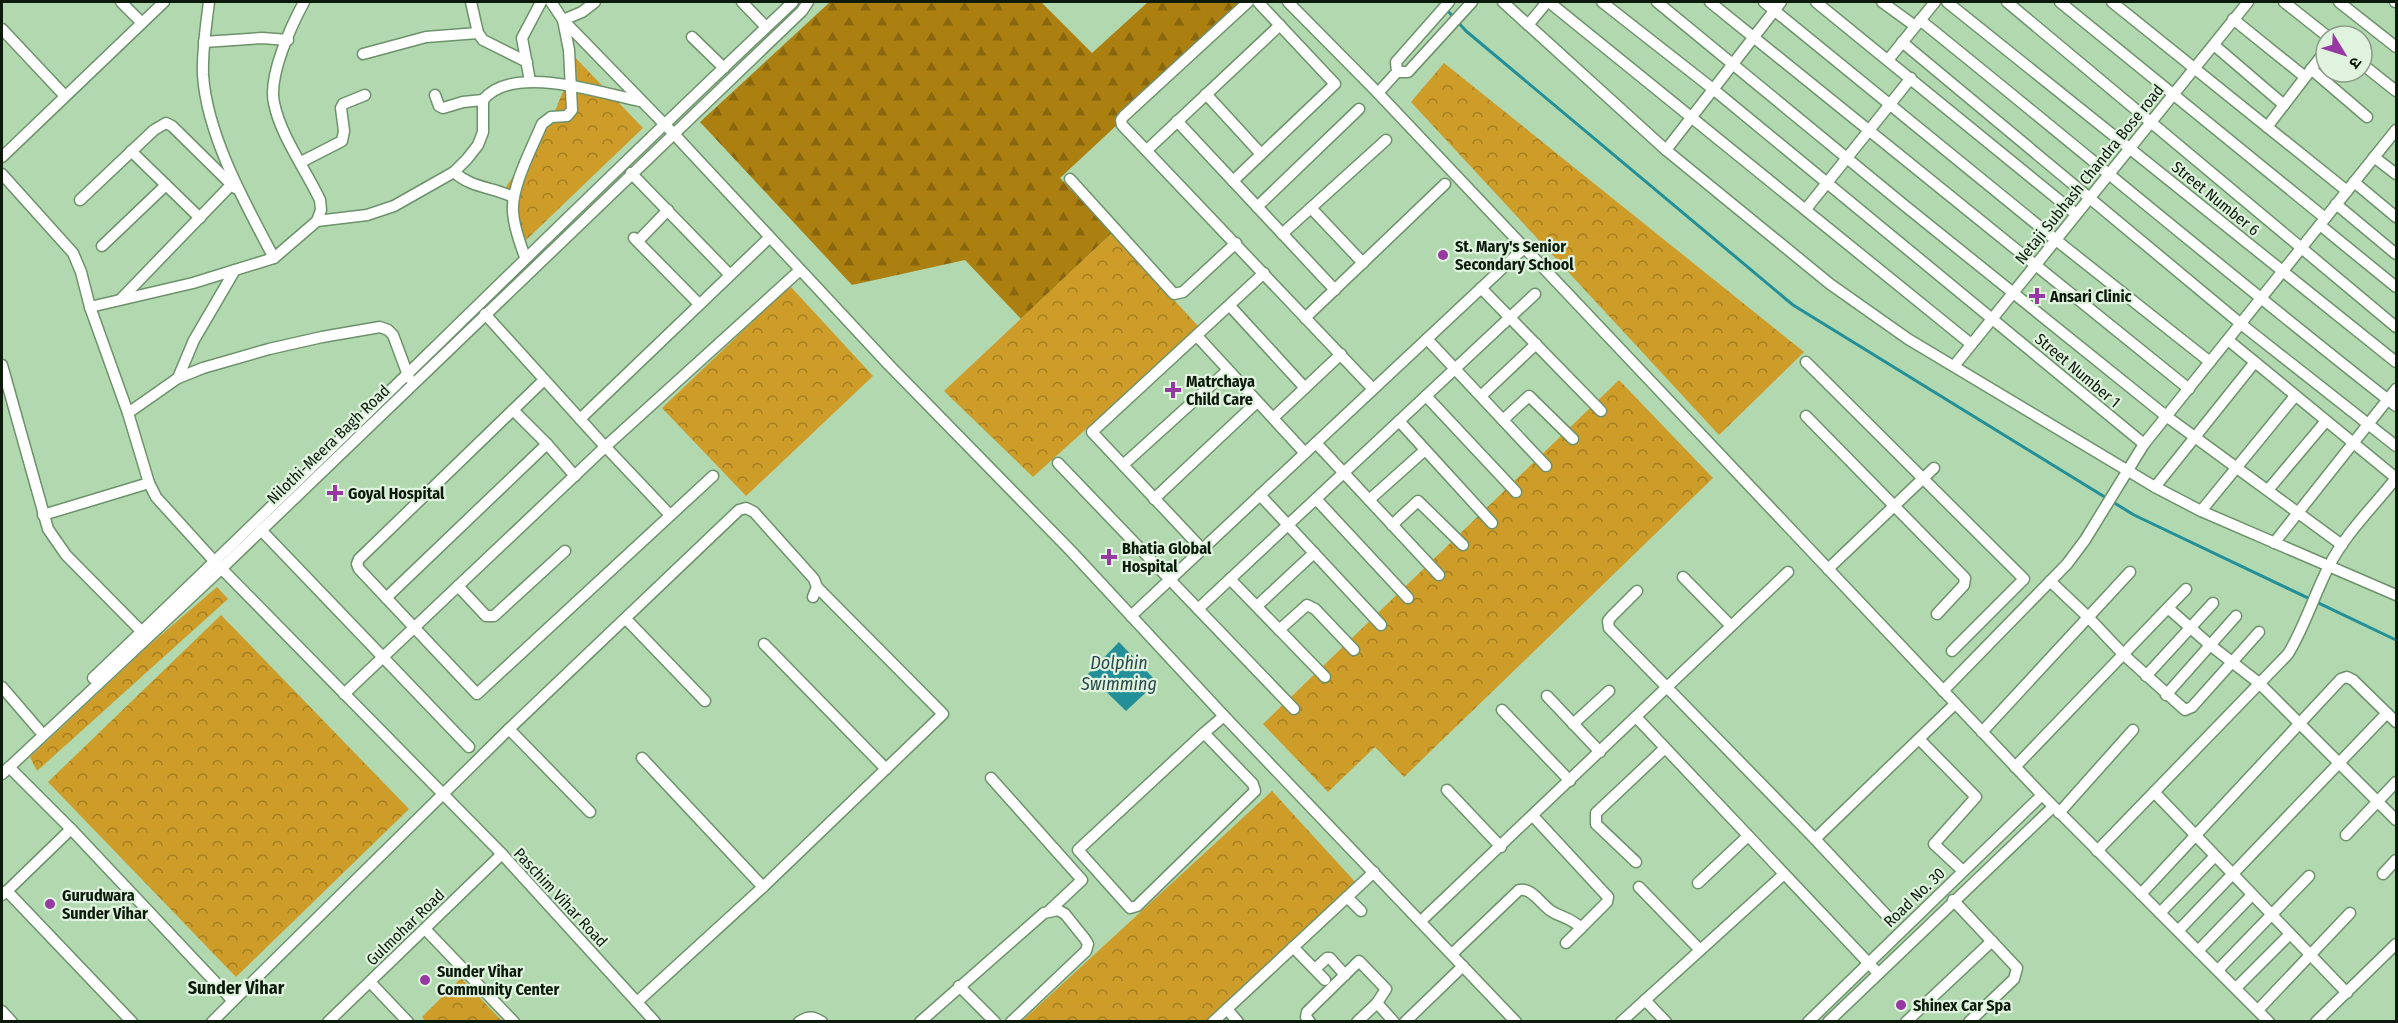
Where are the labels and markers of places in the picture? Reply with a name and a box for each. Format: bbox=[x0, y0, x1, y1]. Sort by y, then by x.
place label: St. Mary's Senior Secondary School bbox=[1455, 237, 1574, 274]
marker: St. Mary's Senior Secondary School bbox=[1436, 248, 1450, 262]
marker: Ansari Clinic bbox=[2028, 287, 2046, 305]
place label: Ansari Clinic bbox=[2049, 287, 2132, 306]
place label: Matrchaya Child Care bbox=[1186, 372, 1255, 409]
marker: Matrchaya Child Care bbox=[1164, 381, 1182, 399]
marker: Goyal Hospital bbox=[326, 484, 344, 502]
place label: Goyal Hospital bbox=[348, 484, 445, 503]
place label: Bhatia Global Hospital bbox=[1122, 539, 1212, 576]
marker: Bhatia Global Hospital bbox=[1100, 548, 1118, 566]
place label: Gurudwara Sunder Vihar bbox=[62, 886, 148, 923]
marker: Gurudwara Sunder Vihar bbox=[43, 897, 57, 911]
place label: Sunder Vihar Community Center bbox=[437, 962, 559, 999]
marker: Sunder Vihar Community Center bbox=[418, 973, 432, 987]
place label: Shinex Car Spa bbox=[1913, 996, 2011, 1015]
marker: Shinex Car Spa bbox=[1894, 998, 1908, 1012]

